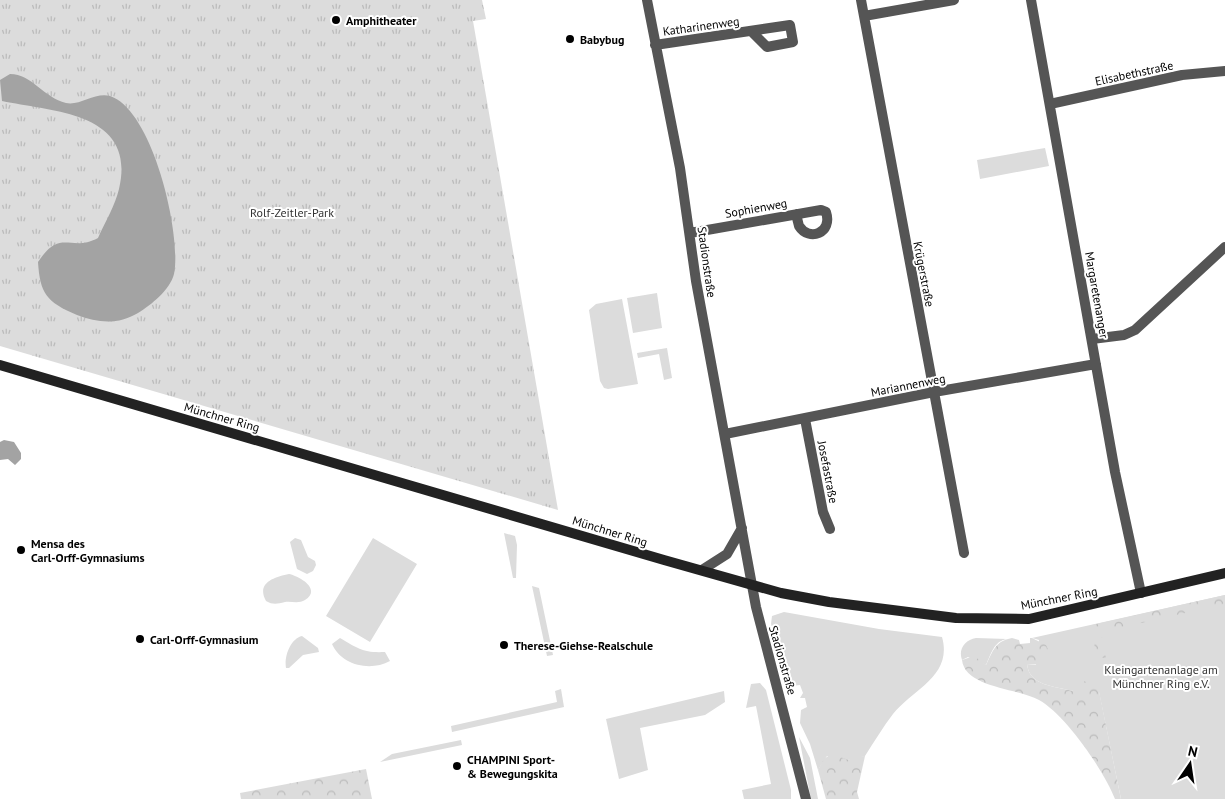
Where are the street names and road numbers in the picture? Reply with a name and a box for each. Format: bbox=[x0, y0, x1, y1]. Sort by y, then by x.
street label: Katharinenweg bbox=[662, 13, 740, 39]
street label: Elisabethstraße bbox=[1093, 57, 1175, 89]
street label: Sophienweg bbox=[724, 195, 788, 221]
street label: Stadionstraße bbox=[695, 226, 719, 298]
street label: Krügerstraße bbox=[910, 240, 938, 308]
street label: Margaretenanger bbox=[1082, 250, 1112, 340]
street label: Mariannenweg bbox=[869, 370, 947, 400]
street label: Münchner Ring bbox=[183, 399, 261, 435]
street label: Josefastraße bbox=[814, 439, 841, 504]
street label: Münchner Ring bbox=[571, 512, 649, 550]
street label: Münchner Ring bbox=[1019, 583, 1099, 613]
street label: Stadionstraße bbox=[766, 624, 800, 696]

